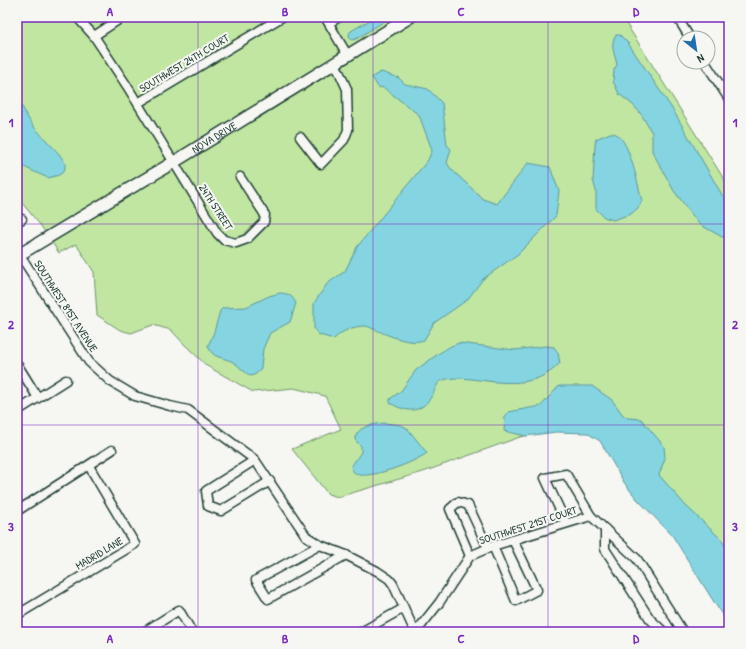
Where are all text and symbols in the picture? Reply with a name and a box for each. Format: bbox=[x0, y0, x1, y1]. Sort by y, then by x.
text: A bbox=[107, 2, 114, 20]
text: B bbox=[282, 2, 289, 20]
text: C bbox=[457, 2, 465, 20]
text: D bbox=[633, 2, 640, 20]
street label: SOUTHWEST 24TH COURT bbox=[137, 30, 232, 95]
north arrow bbox=[676, 30, 716, 70]
text: N bbox=[695, 51, 707, 66]
text: 1 bbox=[9, 113, 14, 131]
text: 1 bbox=[733, 113, 738, 131]
street label: NOVA DRIVE bbox=[189, 118, 239, 156]
street label: 24TH STREET bbox=[196, 181, 237, 233]
street label: SOUTHWEST 81ST AVENUE bbox=[31, 258, 101, 355]
text: 2 bbox=[8, 315, 15, 333]
text: 2 bbox=[732, 315, 739, 333]
street label: SOUTHWEST 21ST COURT bbox=[477, 502, 580, 547]
text: 3 bbox=[8, 517, 14, 535]
text: 3 bbox=[732, 517, 738, 535]
street label: MADRID LANE bbox=[73, 533, 125, 573]
text: A bbox=[107, 629, 114, 647]
text: B bbox=[282, 629, 289, 647]
text: C bbox=[457, 629, 465, 647]
text: D bbox=[633, 629, 640, 647]

